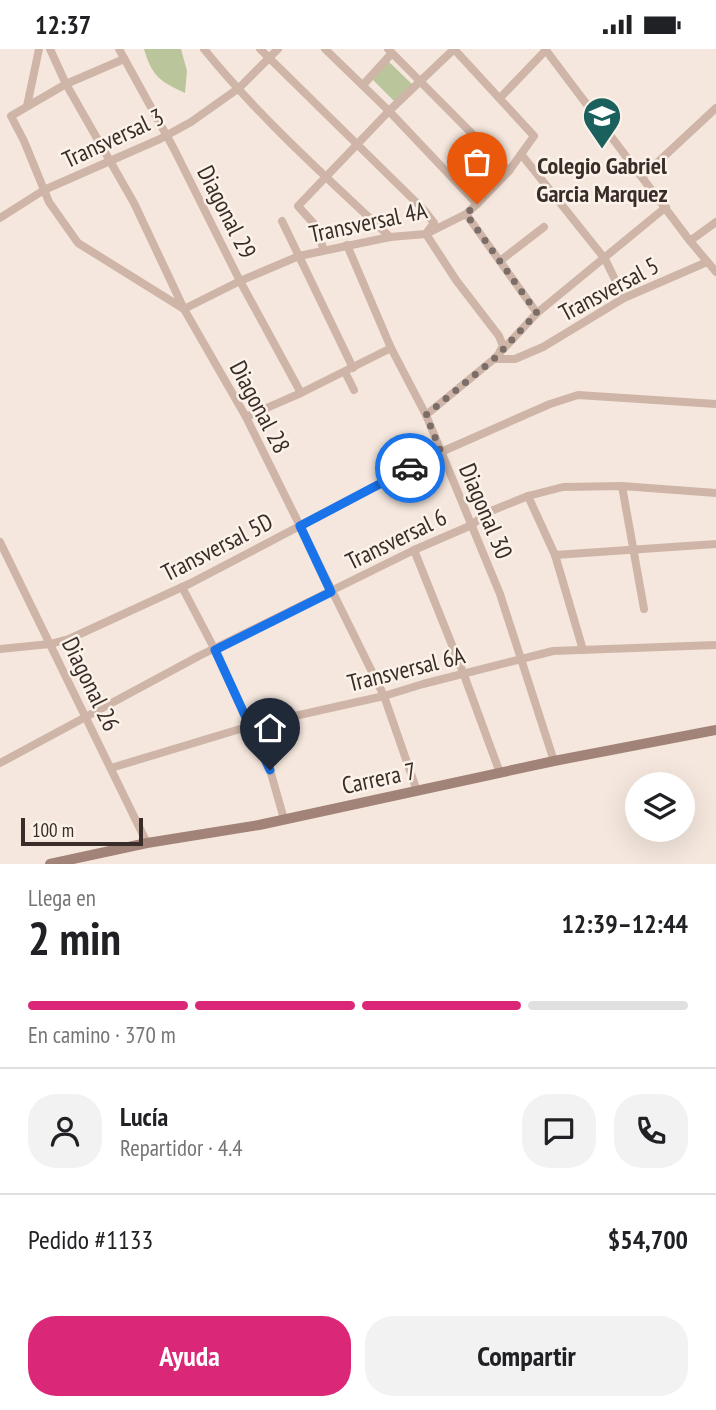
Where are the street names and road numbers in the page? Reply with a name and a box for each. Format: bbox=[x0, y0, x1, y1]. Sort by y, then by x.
street label: Transversal 3 bbox=[57, 101, 169, 175]
street label: Diagonal 29 bbox=[190, 160, 264, 264]
street label: Transversal 4A bbox=[306, 194, 430, 250]
street label: Transversal 5 bbox=[554, 250, 664, 328]
street label: Diagonal 28 bbox=[223, 355, 297, 459]
street label: Diagonal 30 bbox=[452, 459, 520, 563]
street label: Transversal 6 bbox=[340, 501, 452, 577]
street label: Transversal 5D bbox=[156, 506, 278, 588]
street label: Diagonal 26 bbox=[55, 632, 127, 736]
street label: Transversal 6A bbox=[344, 639, 469, 699]
street label: Carrera 7 bbox=[339, 755, 419, 801]

